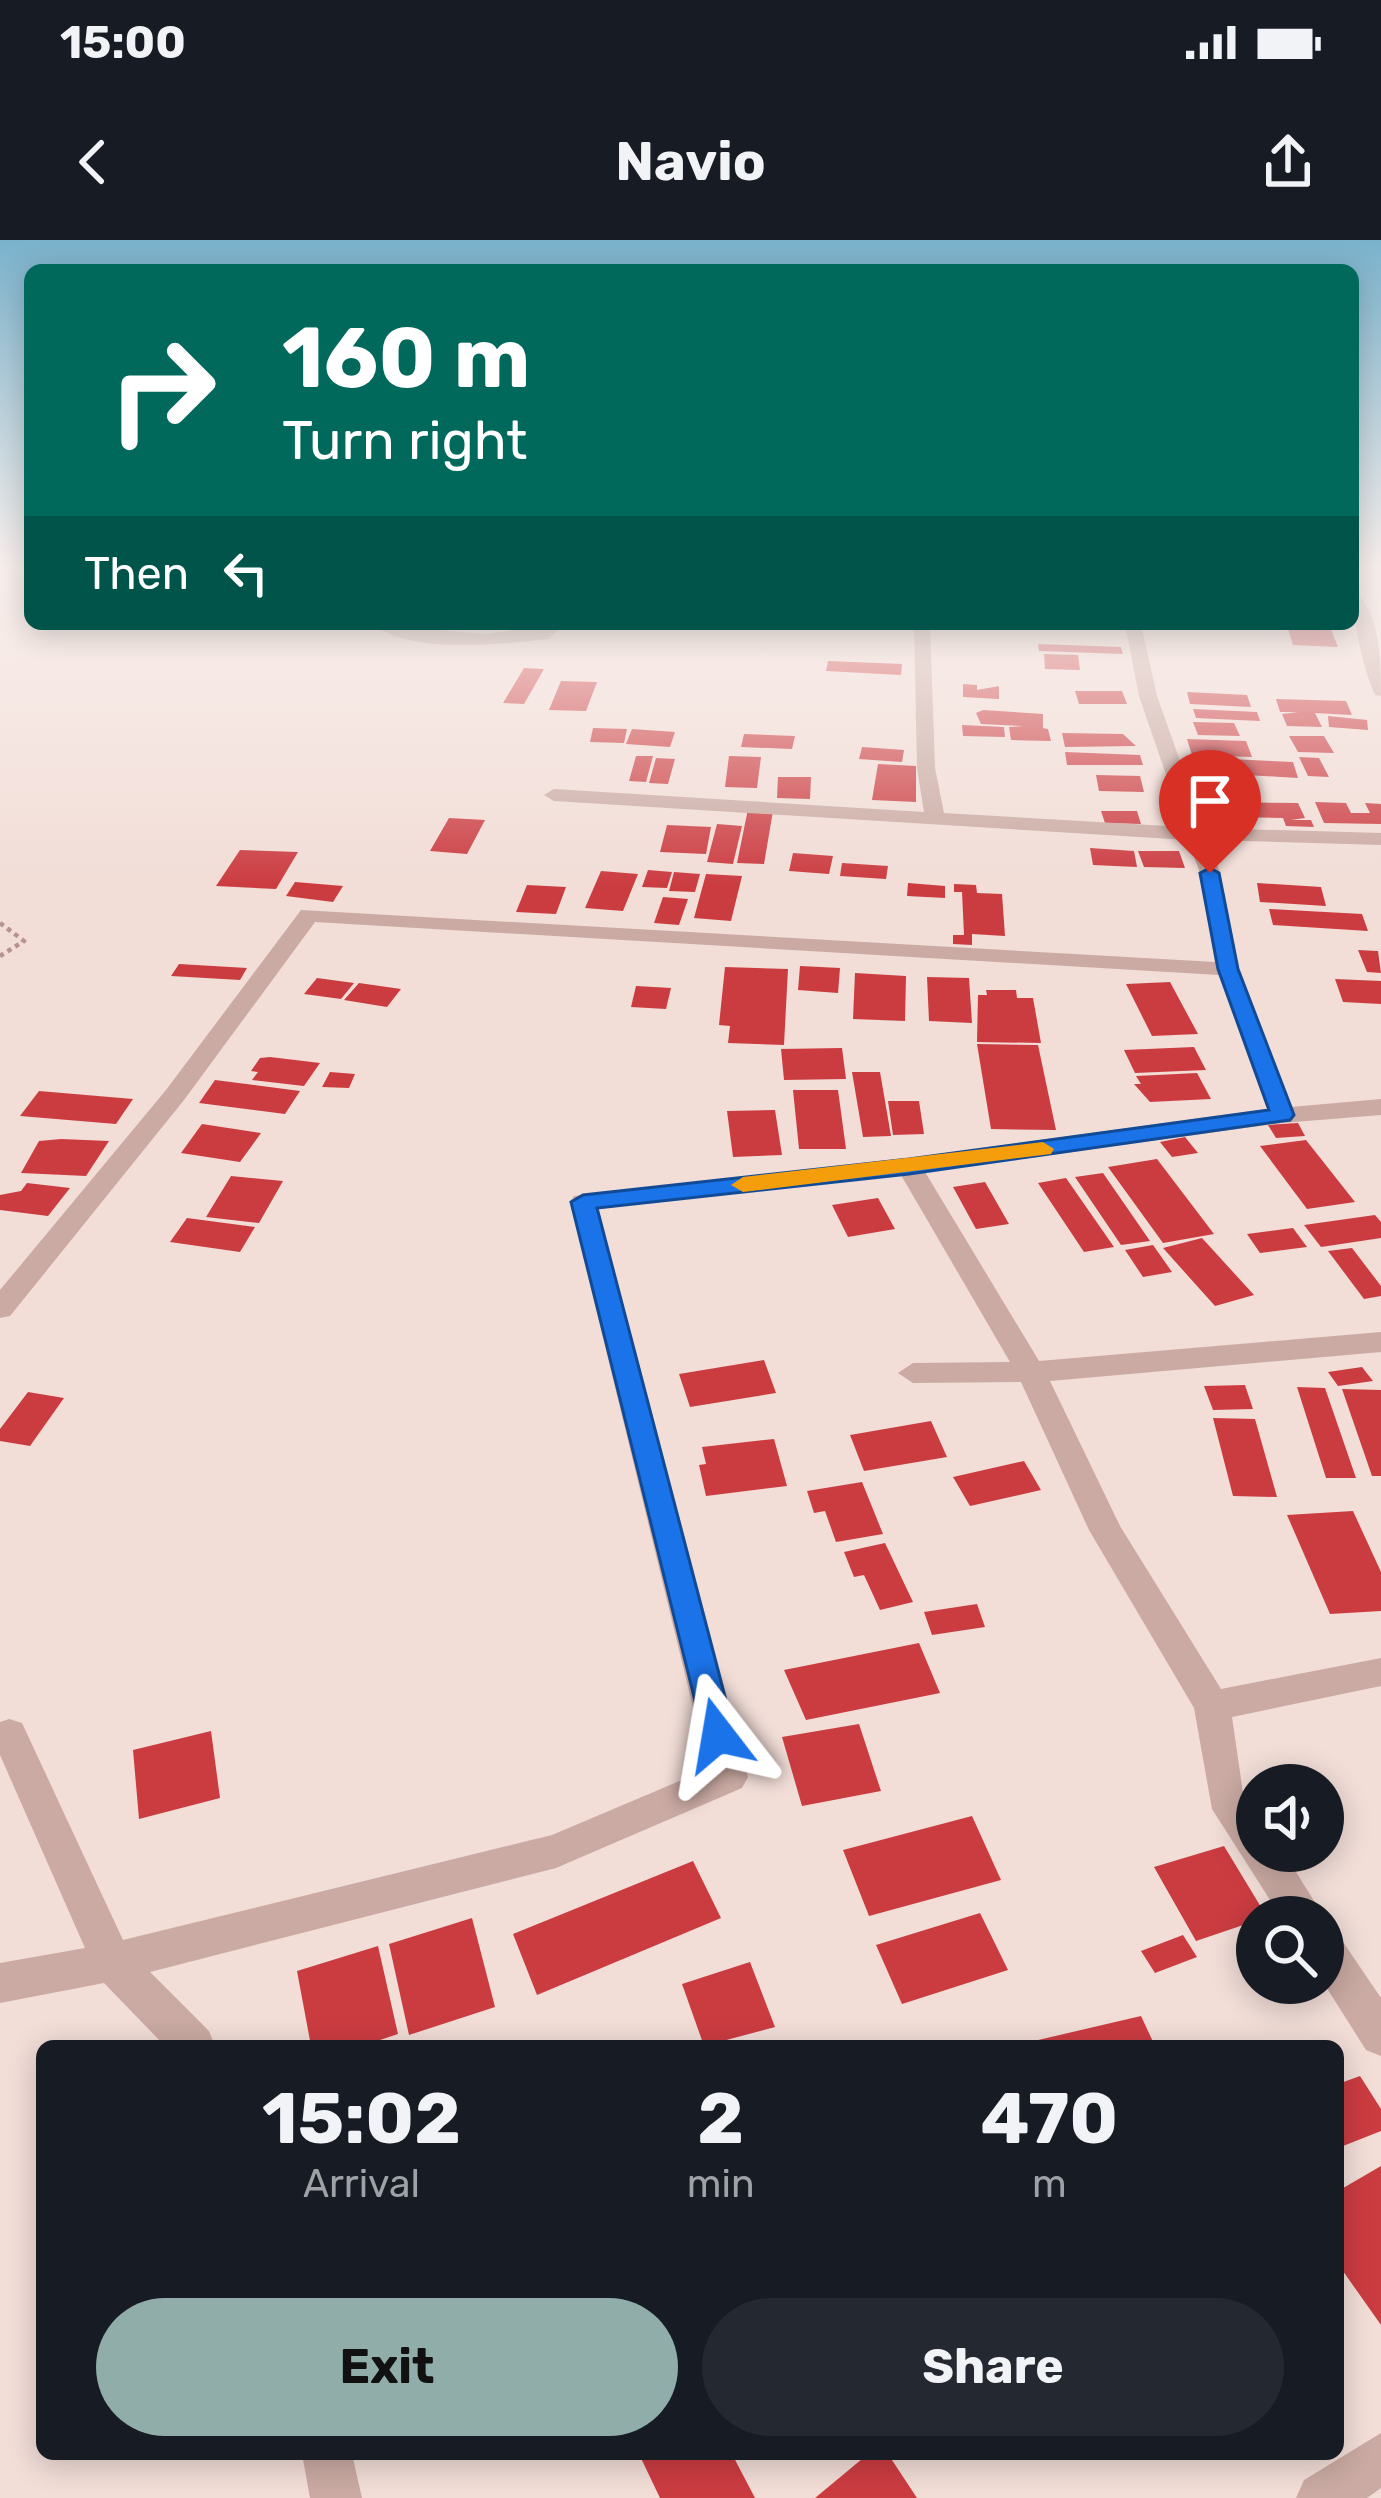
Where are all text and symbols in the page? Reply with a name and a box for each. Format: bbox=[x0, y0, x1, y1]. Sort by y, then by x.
text: 15:00 bbox=[60, 16, 186, 69]
icon: back bbox=[60, 129, 126, 195]
icon: share bbox=[1255, 129, 1321, 195]
text: Navio bbox=[615, 130, 766, 194]
text: 160 m bbox=[282, 308, 530, 408]
icon: right bbox=[84, 312, 240, 468]
text: Turn right bbox=[282, 409, 527, 473]
icon: left bbox=[213, 540, 279, 606]
text: Then bbox=[84, 547, 189, 600]
pin bbox=[1159, 750, 1261, 873]
icon: arrive bbox=[1177, 768, 1243, 834]
position arrow bbox=[655, 1672, 781, 1798]
map controls bbox=[1236, 1764, 1344, 2004]
button: sound bbox=[1236, 1764, 1344, 1872]
button: search bbox=[1236, 1896, 1344, 2004]
text: 15:02 bbox=[262, 2076, 461, 2161]
text: 2 bbox=[697, 2076, 744, 2161]
text: 470 bbox=[980, 2076, 1118, 2161]
text: Arrival bbox=[303, 2161, 420, 2207]
text: min bbox=[687, 2161, 755, 2207]
text: m bbox=[1032, 2161, 1067, 2207]
button: Exit bbox=[96, 2298, 678, 2436]
button: Share bbox=[702, 2298, 1284, 2436]

